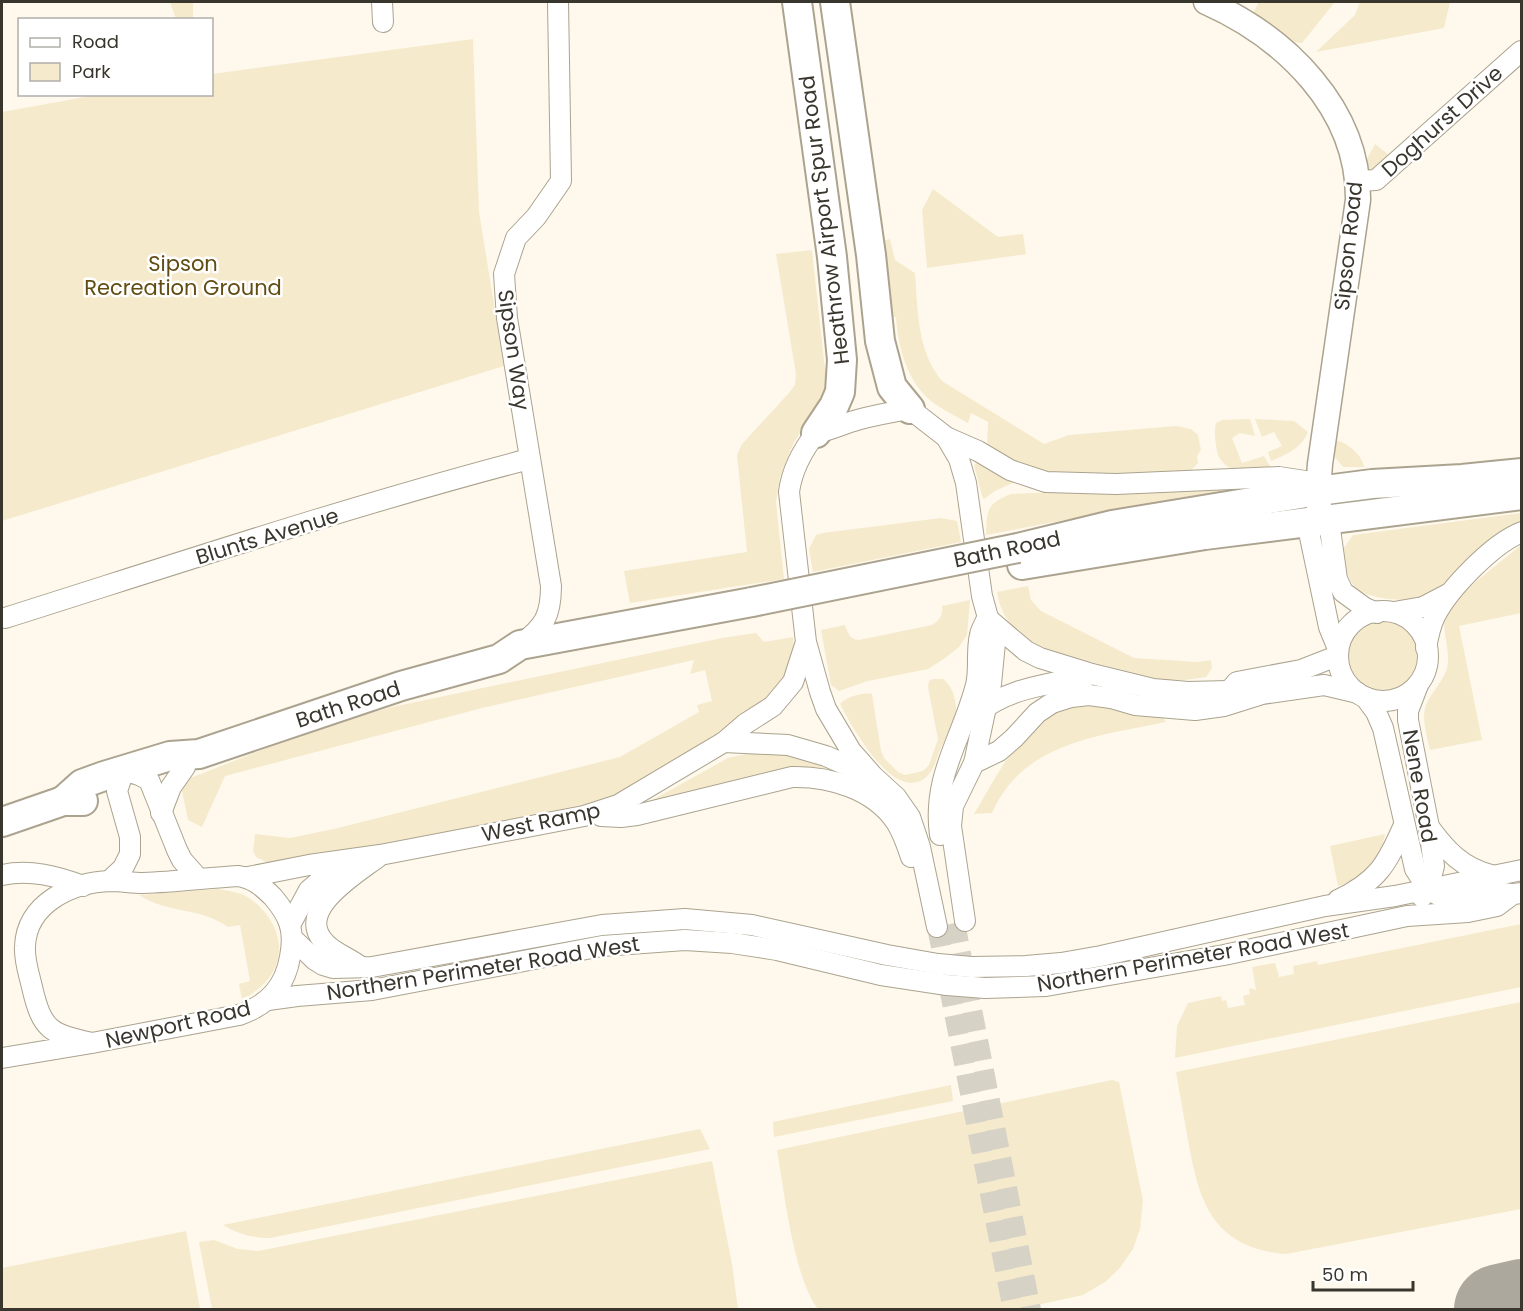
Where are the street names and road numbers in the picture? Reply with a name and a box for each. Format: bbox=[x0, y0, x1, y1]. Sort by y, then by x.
street label: Doghurst Drive bbox=[1375, 59, 1509, 183]
street label: Heathrow Airport Spur Road bbox=[792, 74, 856, 366]
street label: Sipson Road bbox=[1327, 180, 1369, 312]
street label: Sipson Way bbox=[491, 288, 537, 412]
street label: Blunts Avenue bbox=[192, 500, 342, 572]
street label: Bath Road bbox=[951, 524, 1063, 574]
street label: Bath Road bbox=[292, 673, 404, 735]
street label: Nene Road bbox=[1396, 727, 1444, 845]
street label: West Ramp bbox=[479, 795, 603, 849]
street label: Northern Perimeter Road West bbox=[1035, 915, 1351, 999]
street label: Northern Perimeter Road West bbox=[325, 929, 641, 1007]
street label: Newport Road bbox=[102, 993, 254, 1055]

